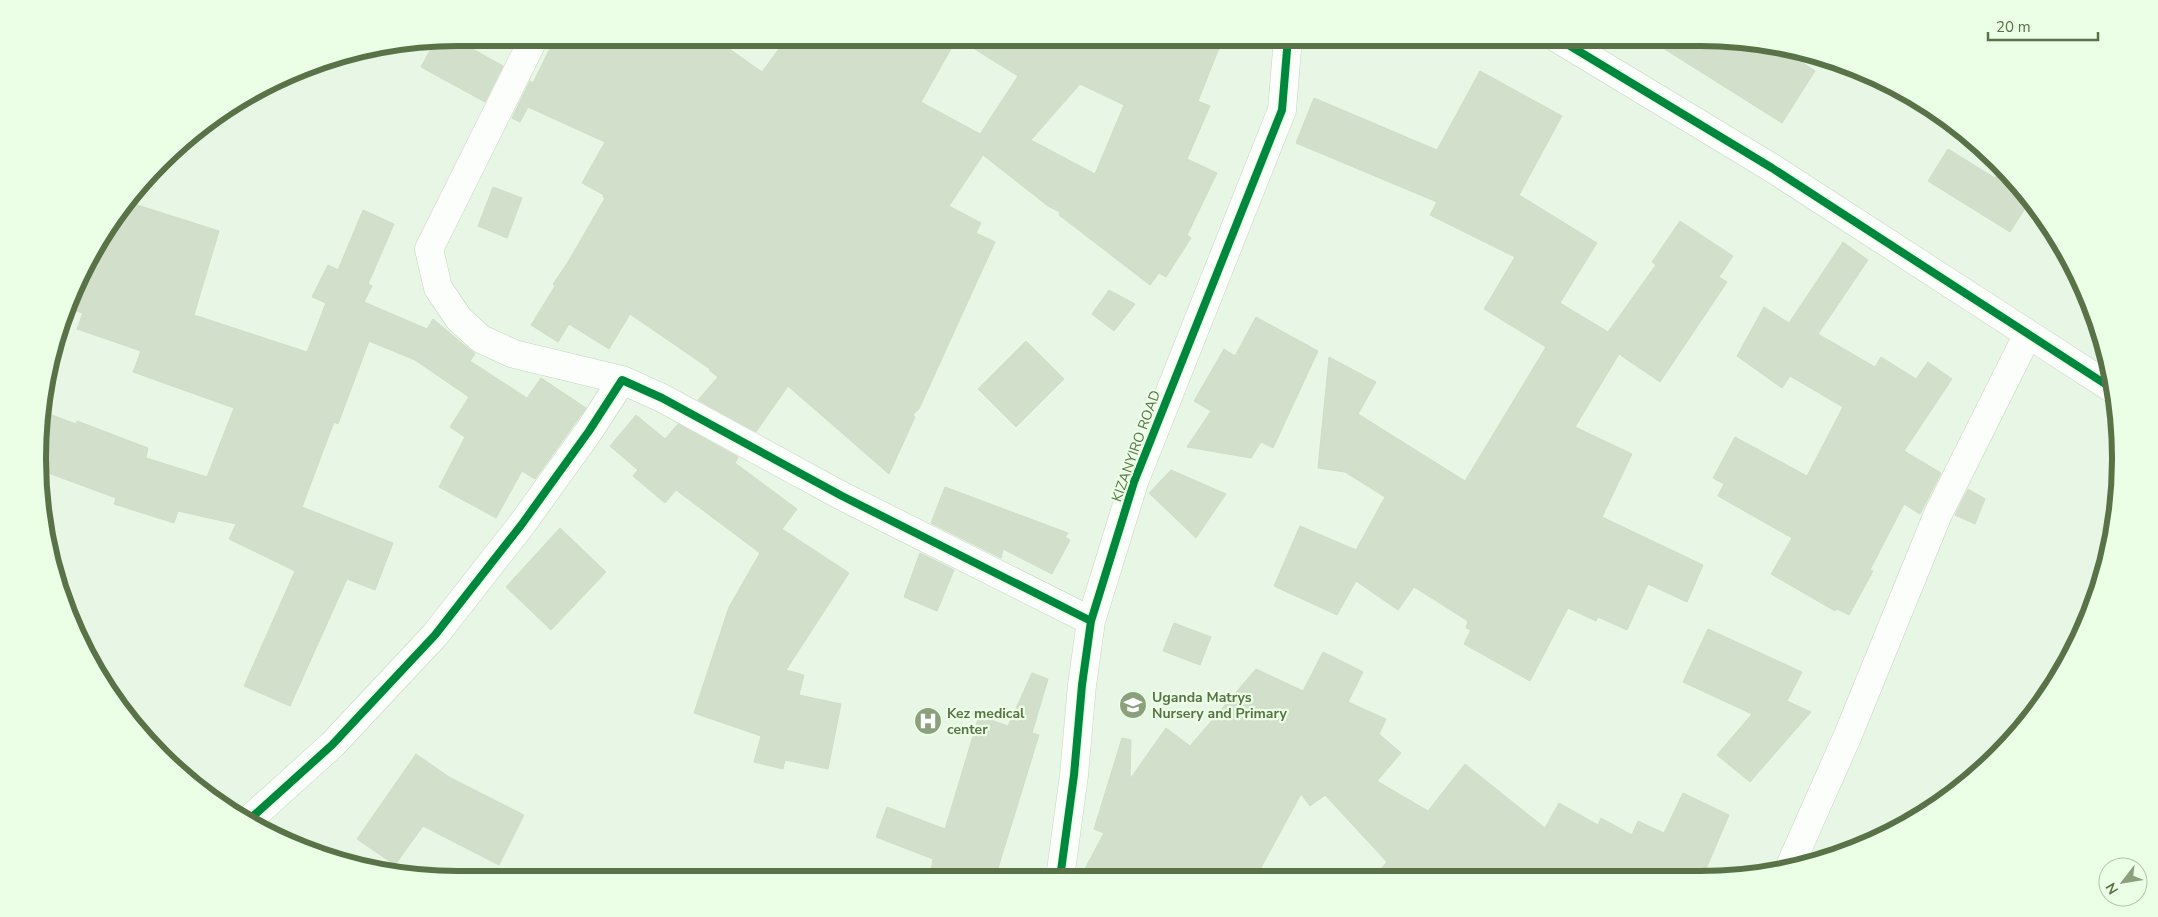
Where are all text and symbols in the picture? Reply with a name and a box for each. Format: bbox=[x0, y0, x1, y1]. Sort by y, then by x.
scale bar bbox=[1988, 10, 2098, 42]
text: 20 m bbox=[1996, 17, 2031, 37]
street label: KIZANYIRO ROAD bbox=[1107, 388, 1165, 504]
place label: Uganda Matrys Nursery and Primary bbox=[1152, 688, 1287, 723]
school or university icon: Uganda Matrys Nursery and Primary bbox=[1118, 690, 1148, 720]
place label: Kez medical center bbox=[947, 704, 1025, 739]
hospital icon: Kez medical center bbox=[913, 706, 943, 736]
north arrow bbox=[2098, 857, 2148, 907]
text: N bbox=[2101, 879, 2123, 898]

